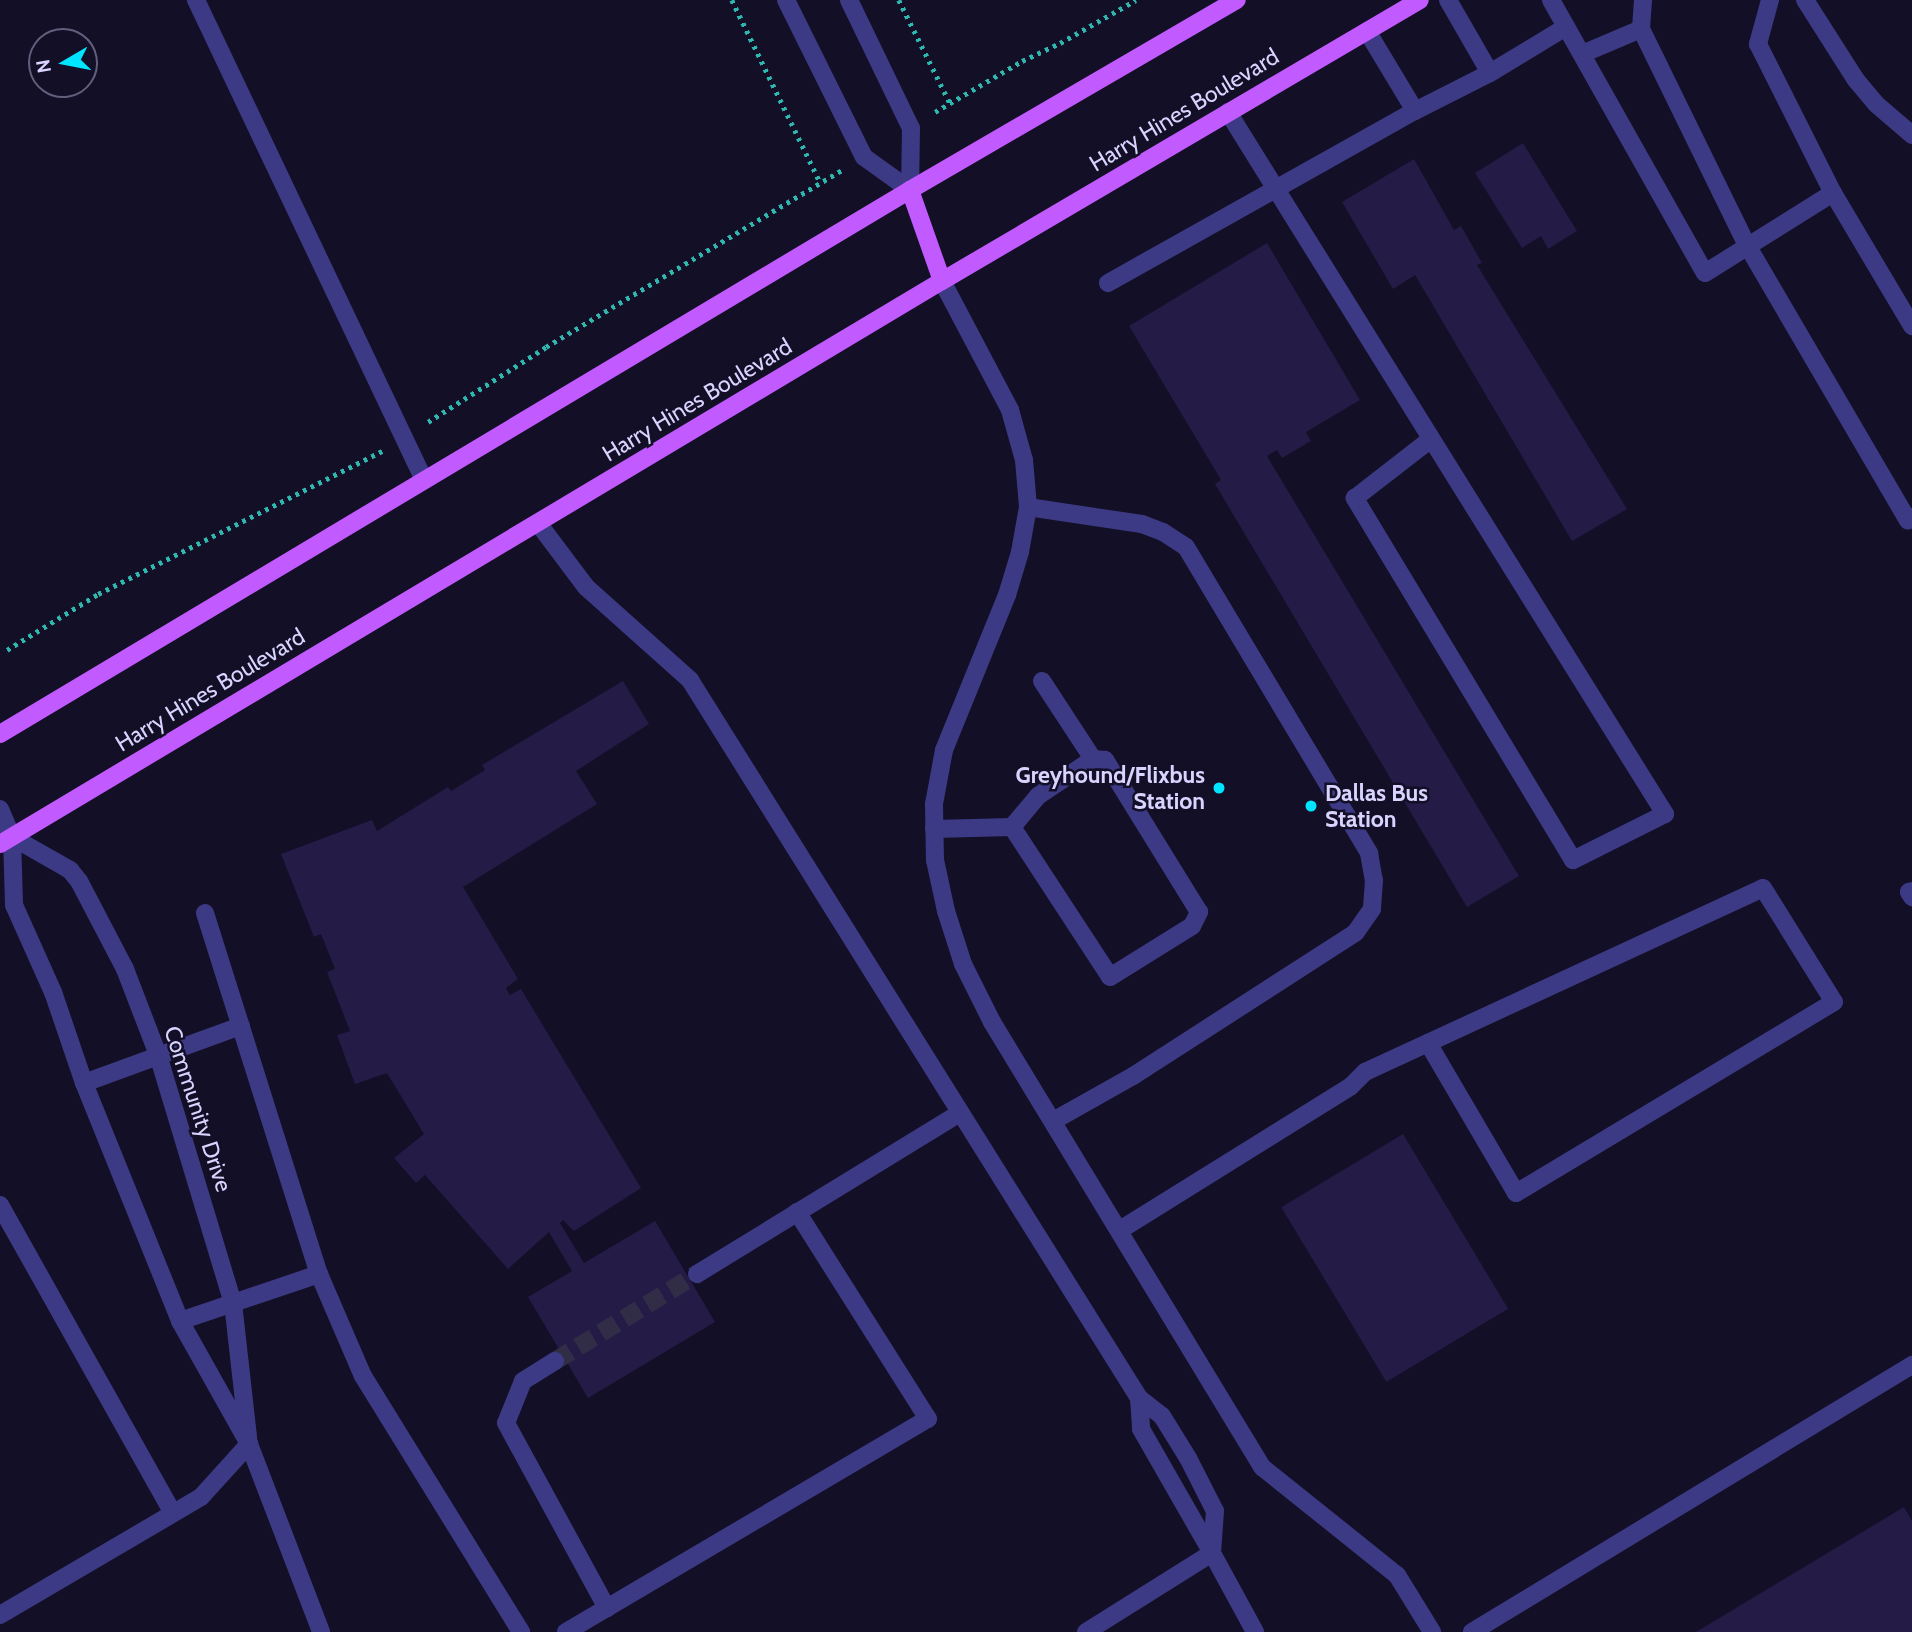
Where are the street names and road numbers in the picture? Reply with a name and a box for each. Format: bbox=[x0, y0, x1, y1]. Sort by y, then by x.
street label: Harry Hines Boulevard bbox=[1084, 43, 1284, 177]
street label: Harry Hines Boulevard bbox=[597, 333, 797, 467]
street label: Harry Hines Boulevard bbox=[110, 623, 310, 757]
street label: Community Drive bbox=[158, 1023, 238, 1195]

